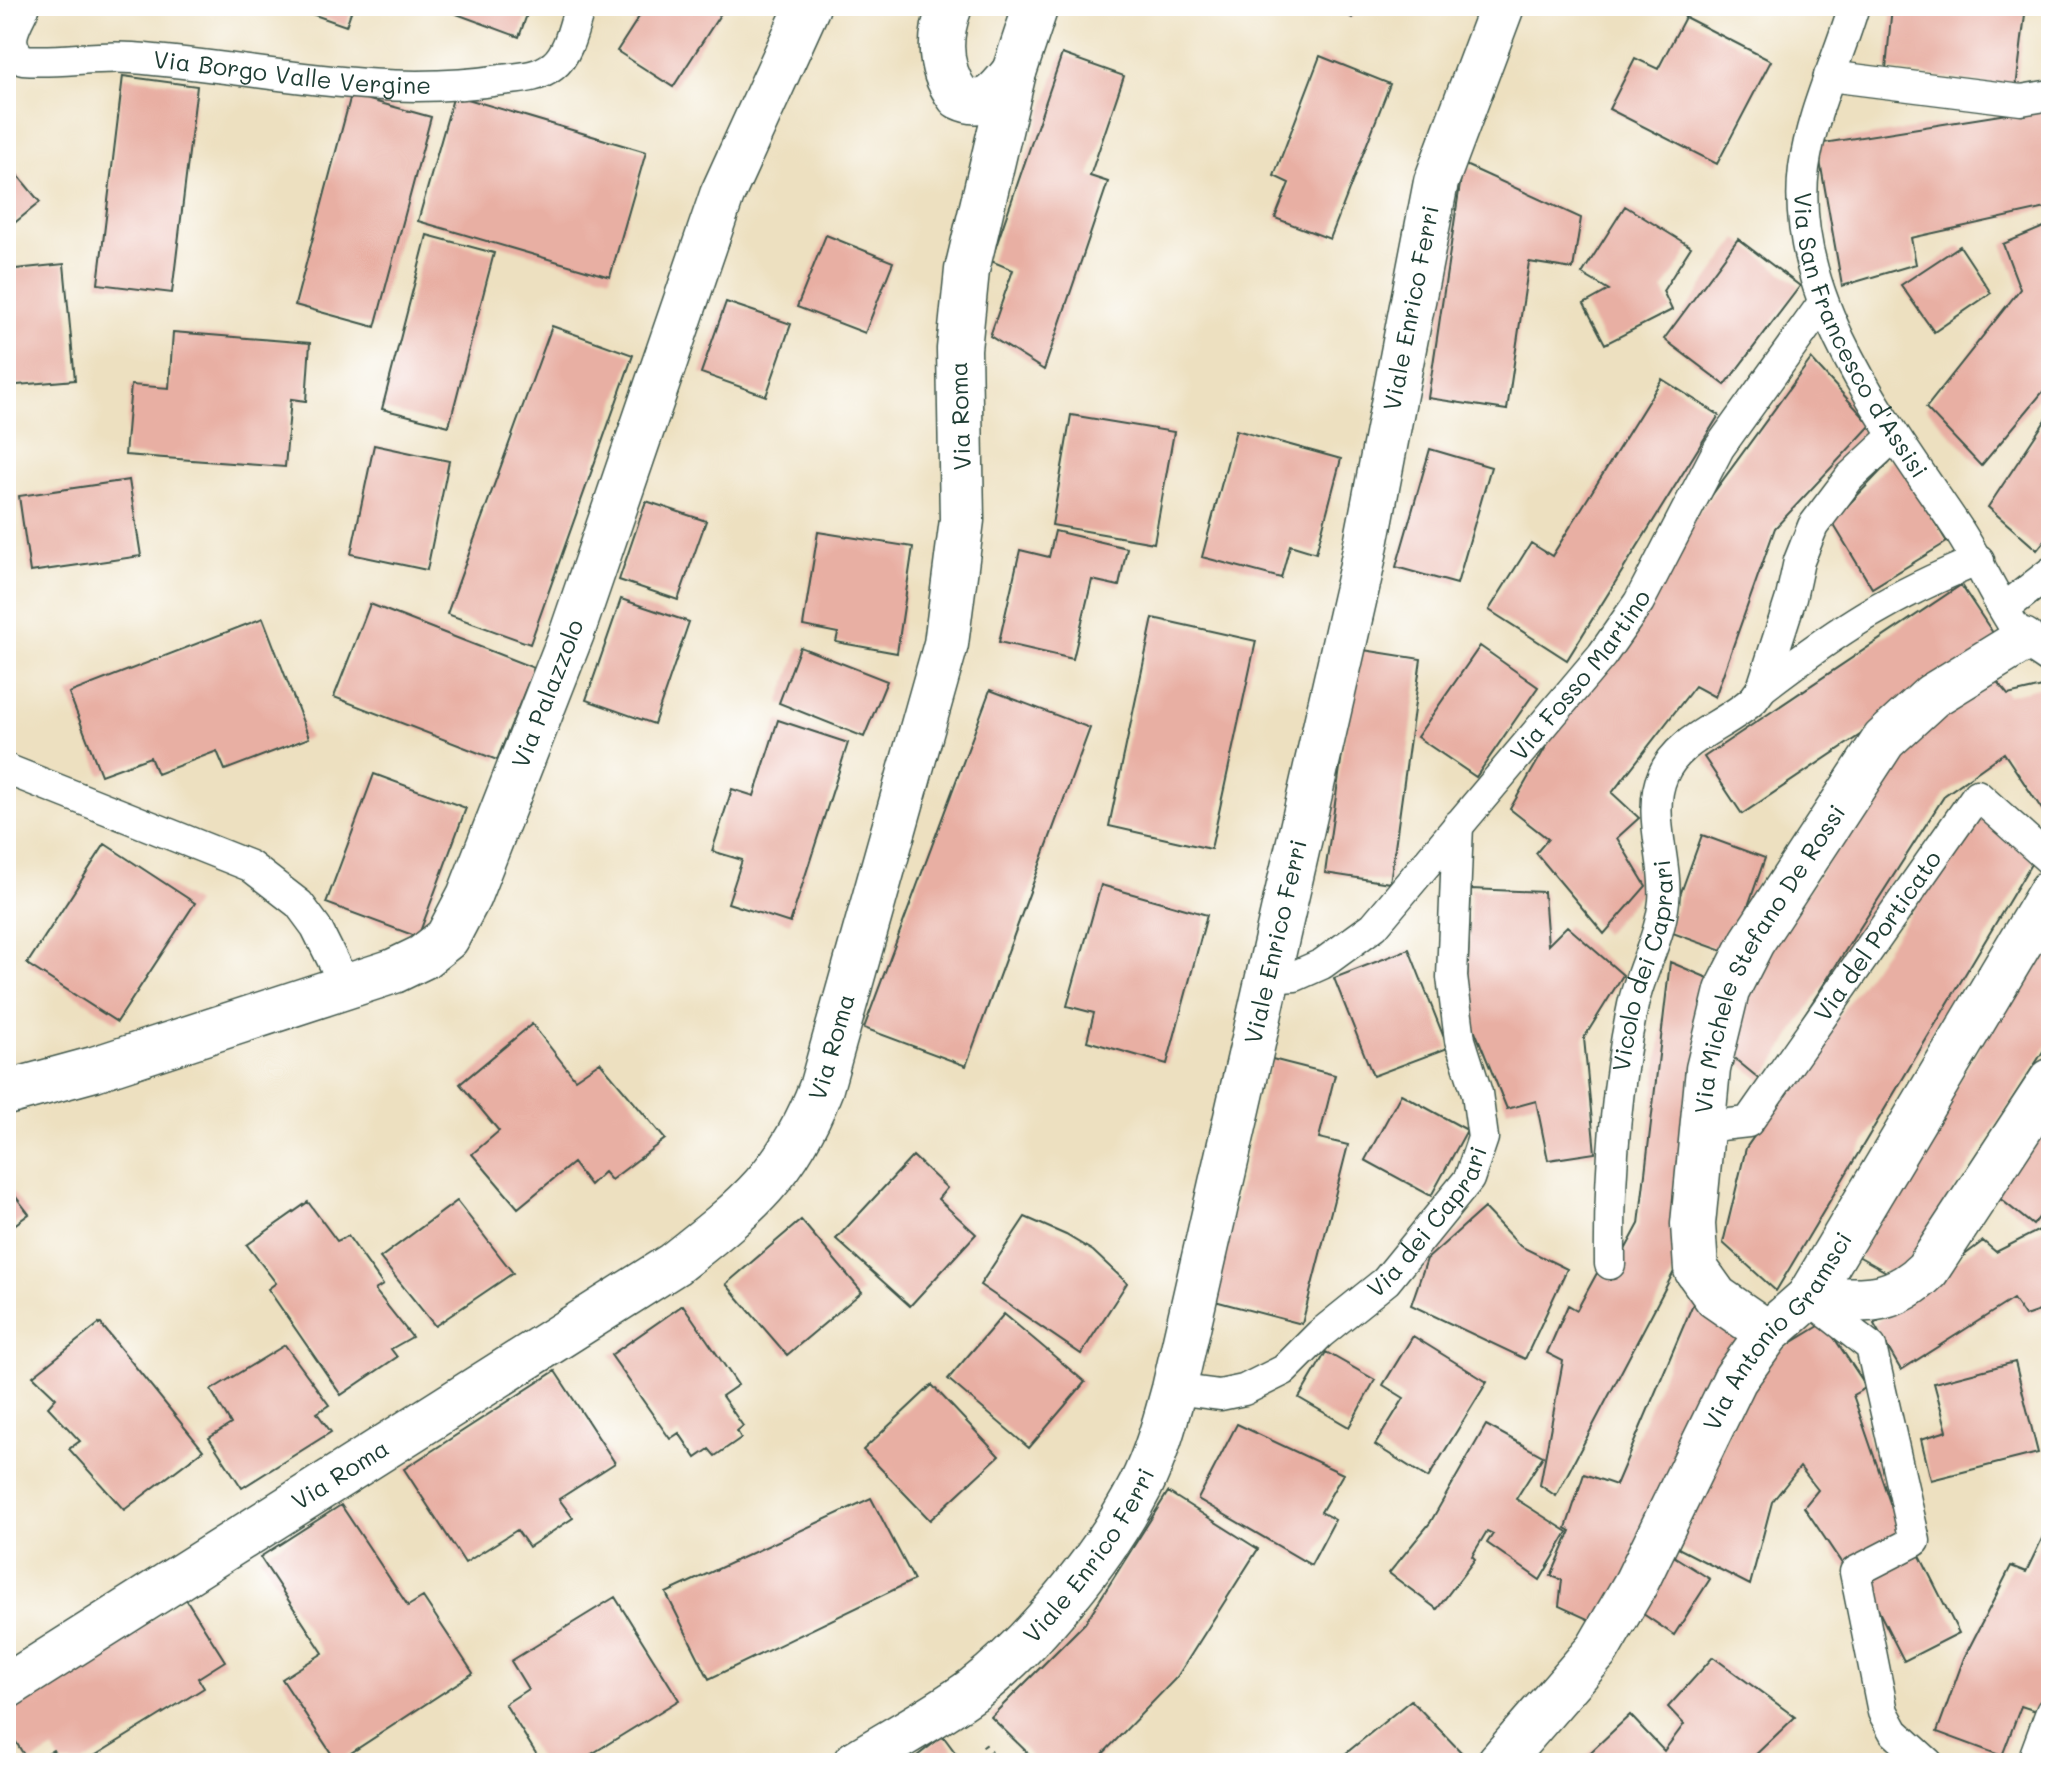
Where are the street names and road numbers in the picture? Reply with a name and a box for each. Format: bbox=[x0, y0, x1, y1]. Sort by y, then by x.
street label: Via Borgo Valle Vergine bbox=[152, 43, 431, 100]
street label: Via San Francesco d'Assisi bbox=[1788, 192, 1936, 483]
street label: Viale Enrico Ferri bbox=[1375, 203, 1445, 413]
street label: Via Roma bbox=[942, 361, 977, 471]
street label: Via Fosso Martino bbox=[1503, 584, 1657, 767]
street label: Via Palazzolo bbox=[504, 615, 590, 772]
street label: Via Michele Stefano De Rossi bbox=[1687, 798, 1852, 1115]
street label: Viale Enrico Ferri bbox=[1236, 836, 1313, 1047]
street label: Via del Porticato bbox=[1806, 844, 1947, 1027]
street label: Vicolo dei Caprari bbox=[1605, 858, 1679, 1073]
street label: Via Roma bbox=[801, 990, 861, 1105]
street label: Via dei Caprari bbox=[1360, 1142, 1493, 1304]
street label: Via Antonio Gramsci bbox=[1695, 1225, 1858, 1435]
street label: Via Roma bbox=[285, 1432, 394, 1516]
street label: Viale Enrico Ferri bbox=[1016, 1463, 1161, 1649]

